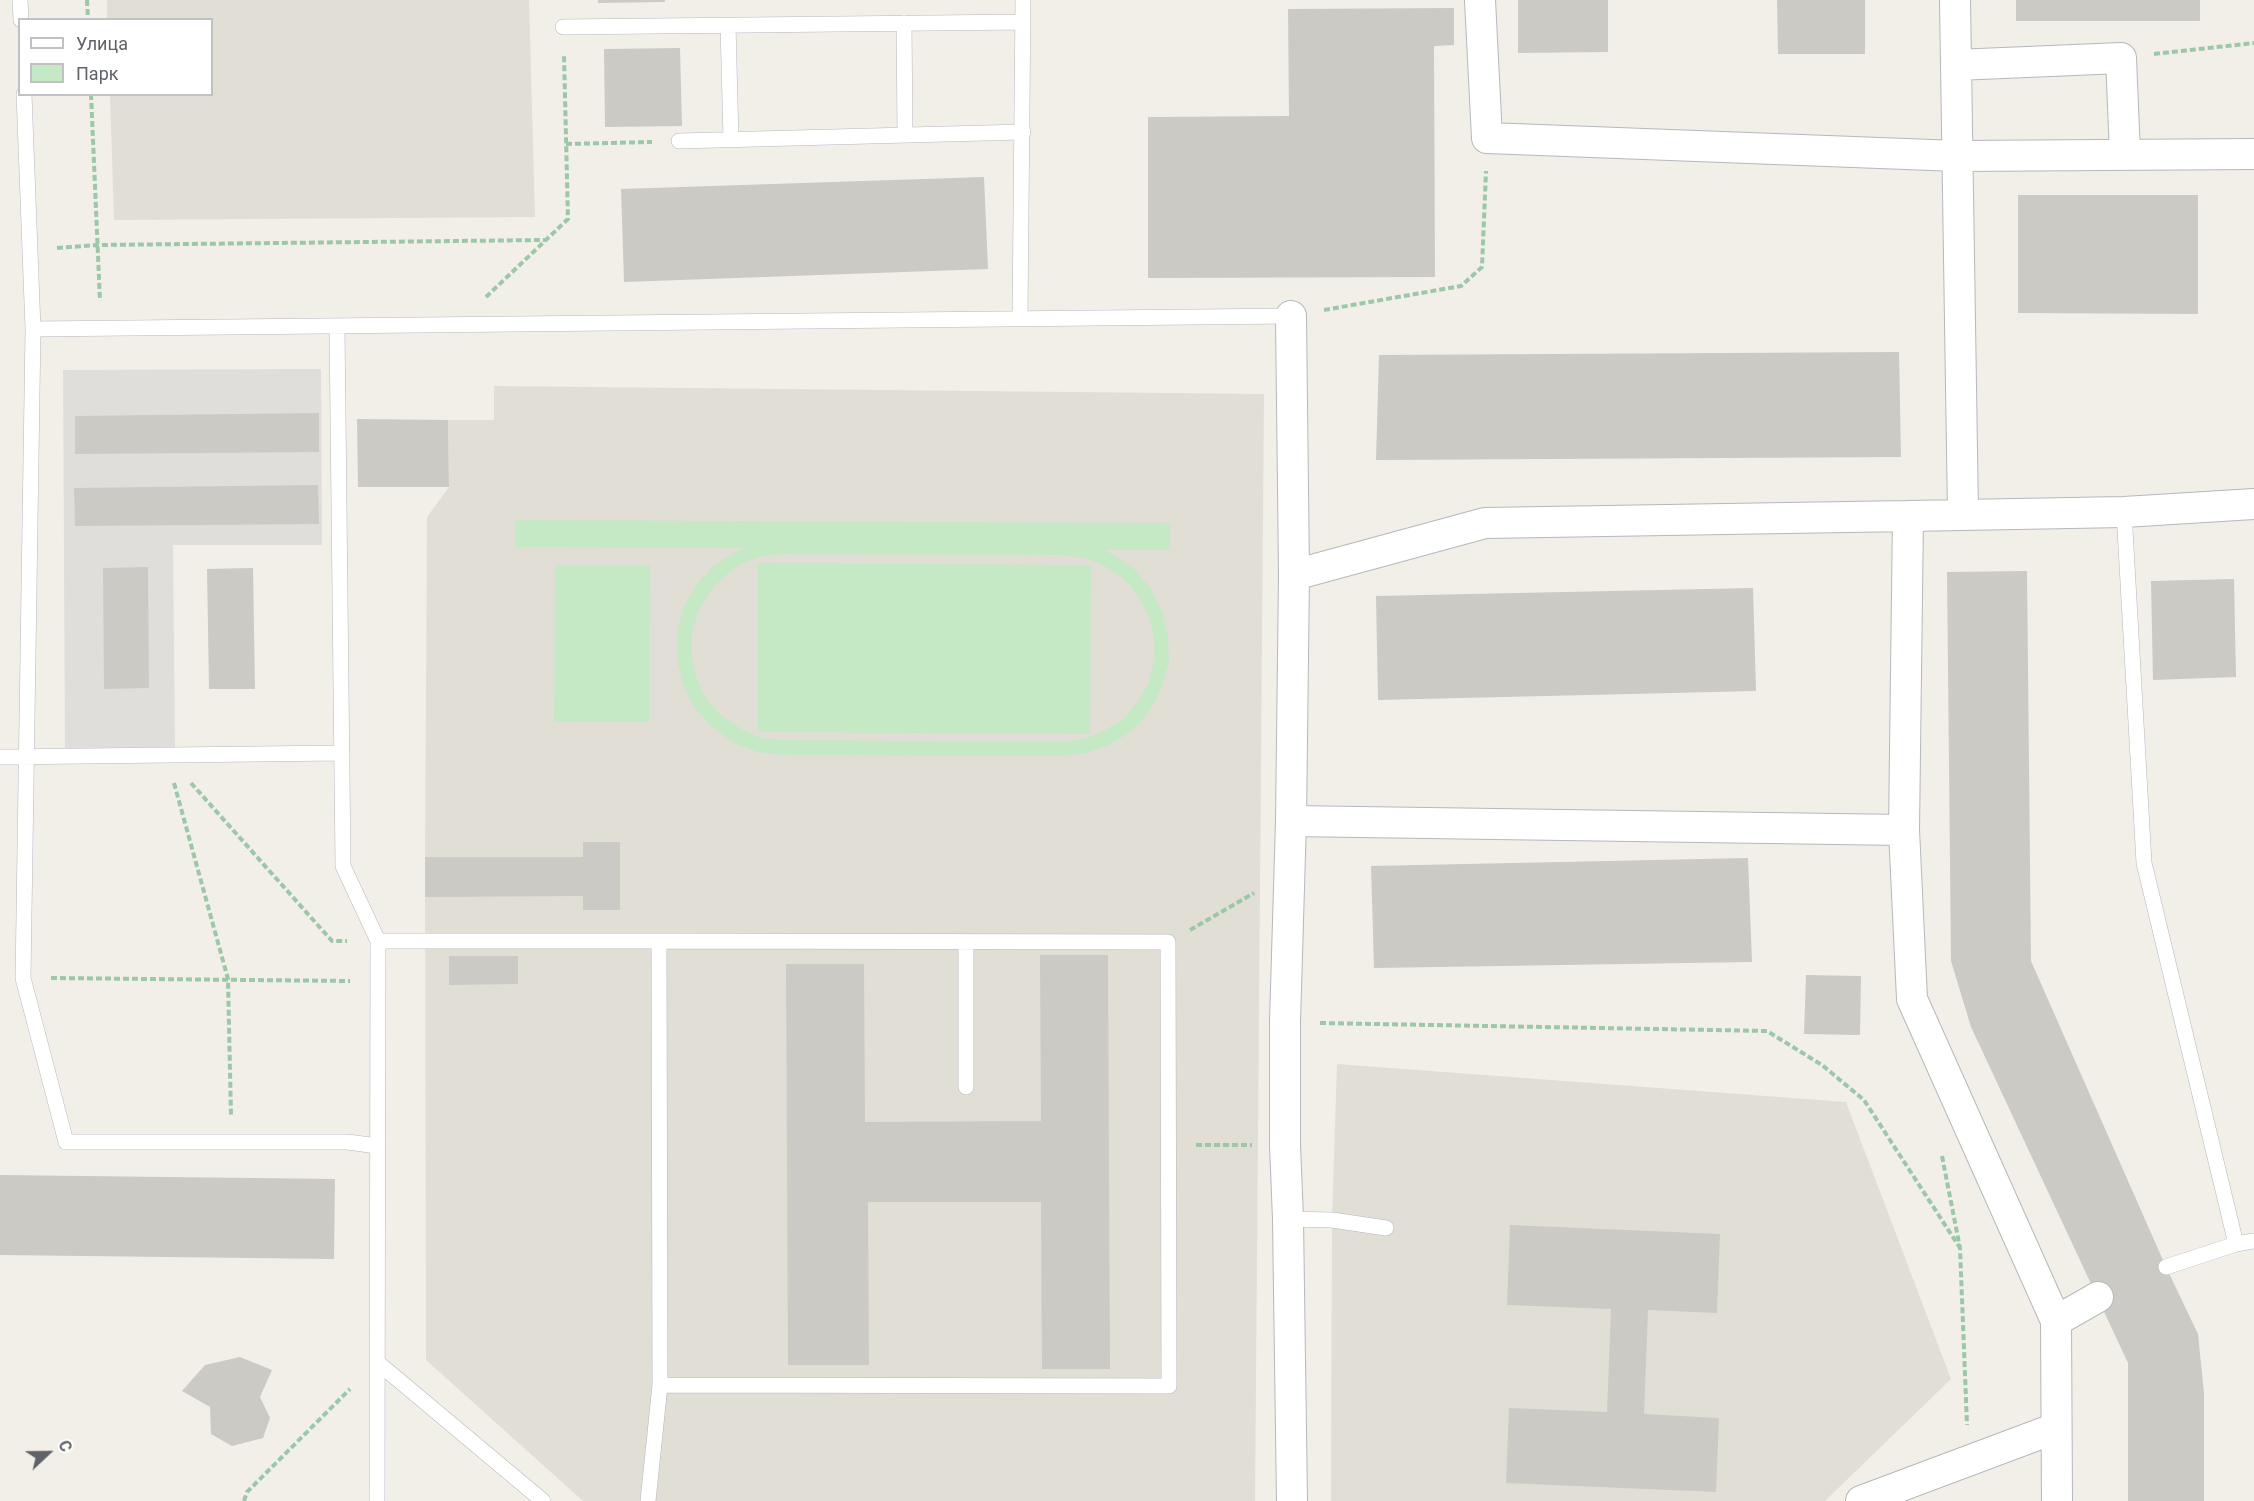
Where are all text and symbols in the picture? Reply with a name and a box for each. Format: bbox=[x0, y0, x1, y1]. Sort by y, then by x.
legend bbox=[18, 18, 213, 96]
text: Улица bbox=[76, 33, 128, 54]
text: Парк bbox=[76, 63, 118, 84]
north arrow bbox=[18, 1423, 78, 1483]
text: С bbox=[54, 1438, 76, 1454]

